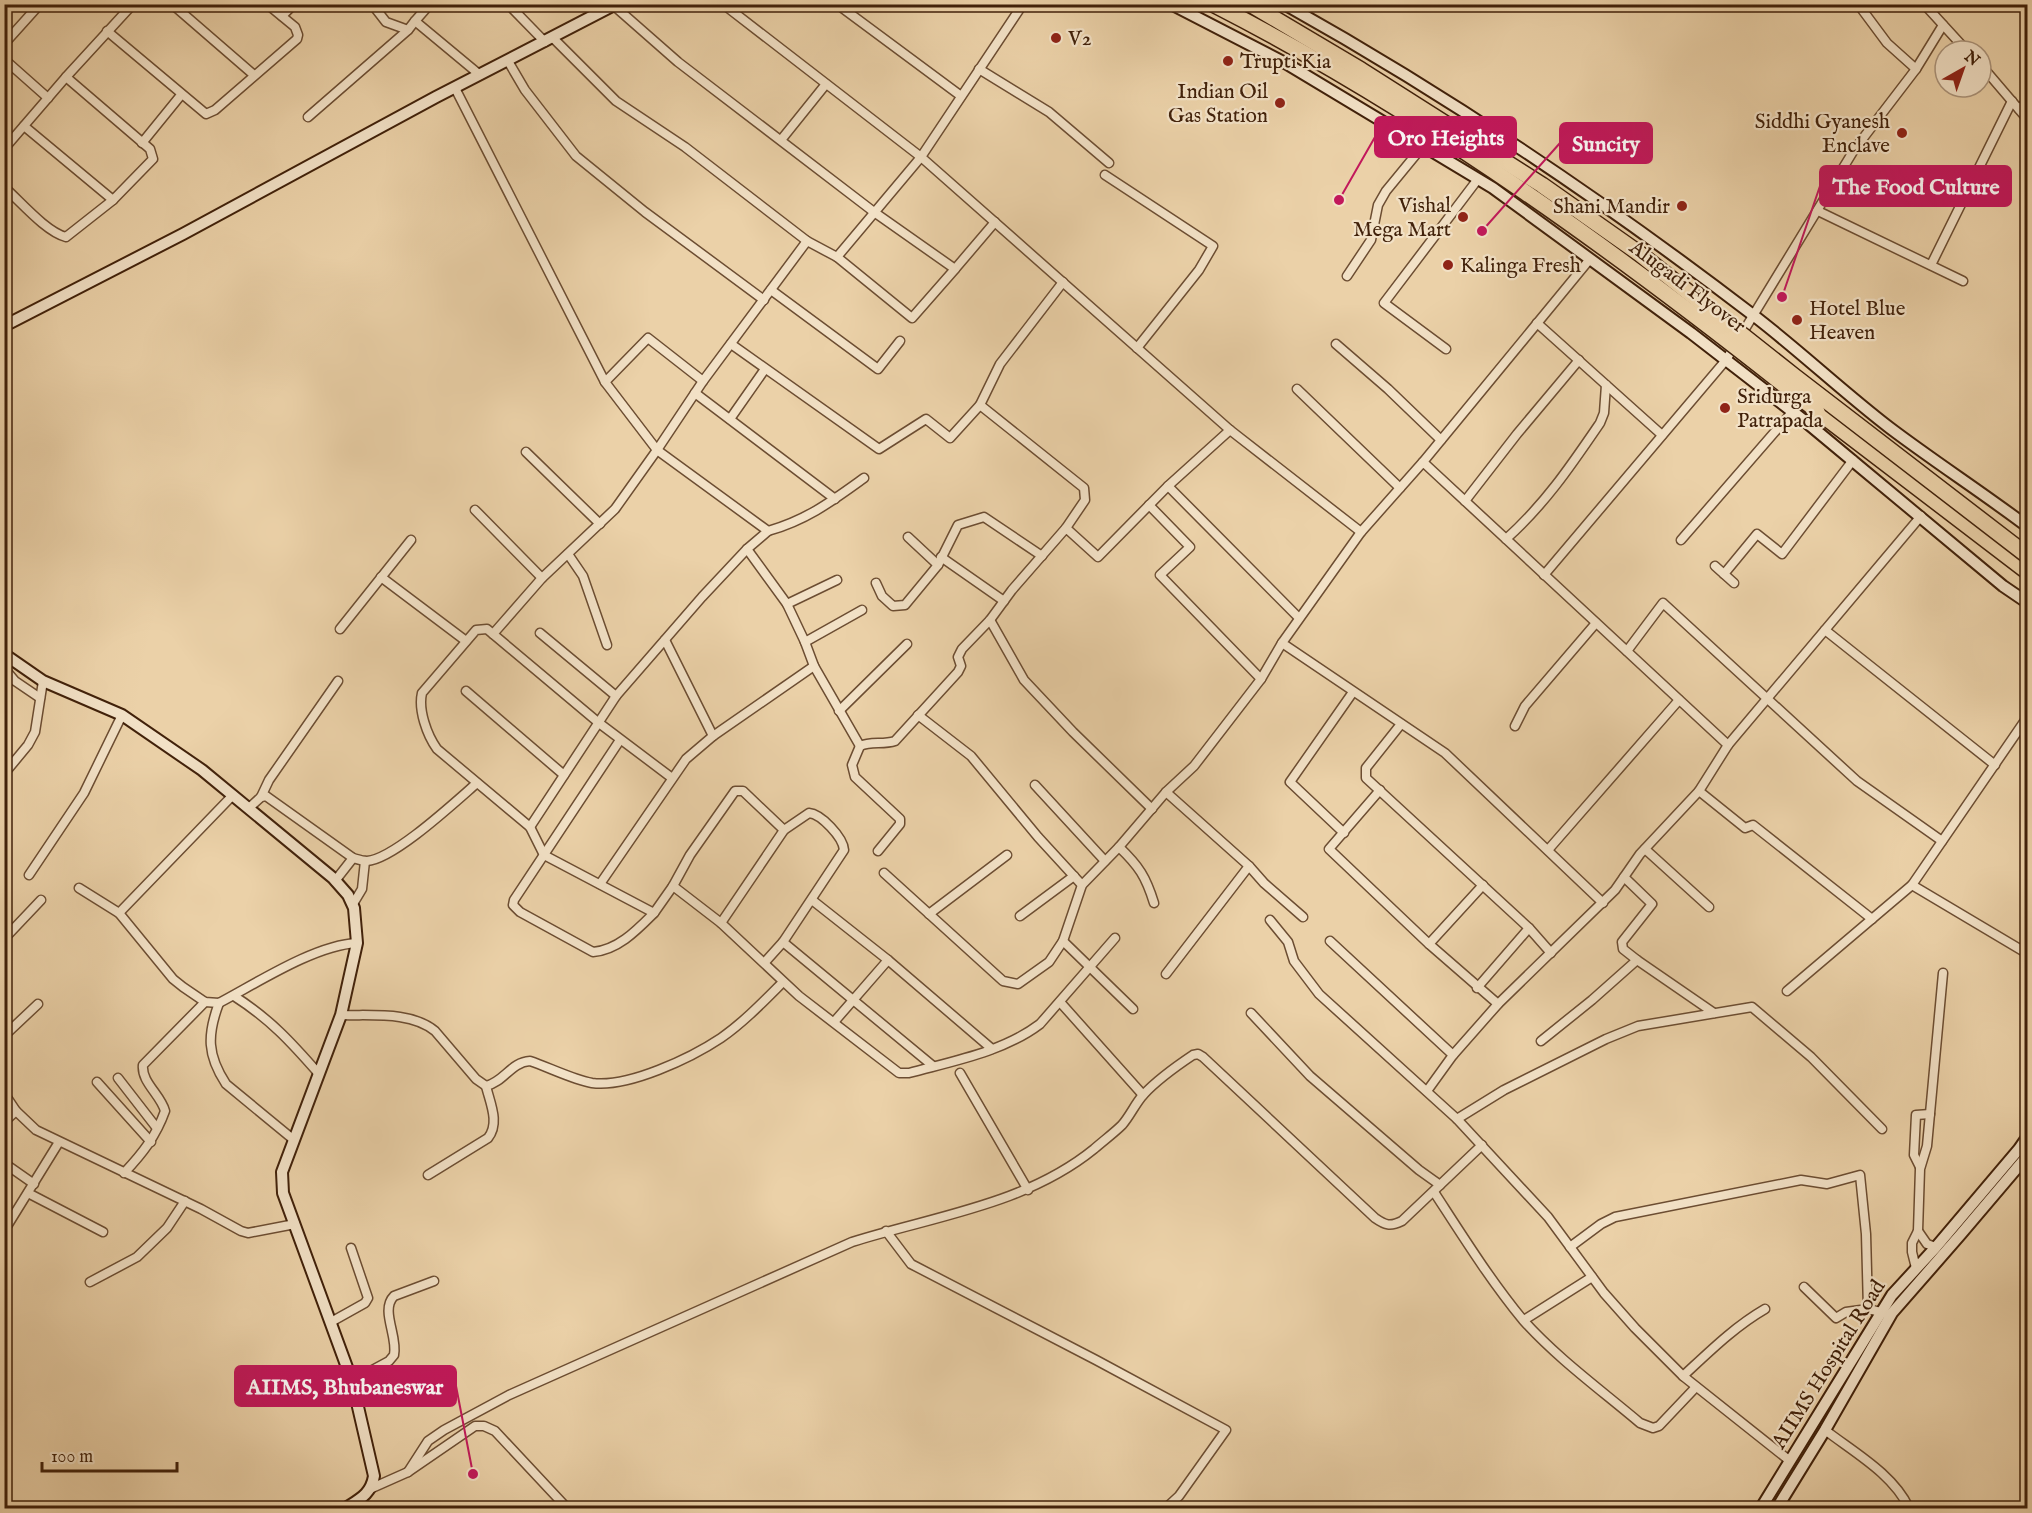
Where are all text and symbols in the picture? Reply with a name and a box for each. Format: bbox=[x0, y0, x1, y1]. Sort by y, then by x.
place label: V2 bbox=[1067, 26, 1092, 53]
marker: V2 bbox=[1049, 31, 1063, 45]
north arrow bbox=[1933, 39, 1993, 99]
text: N bbox=[1959, 46, 1983, 71]
place label: Trupti Kia bbox=[1240, 49, 1332, 76]
marker: Trupti Kia bbox=[1221, 54, 1235, 68]
place label: Indian Oil Gas Station bbox=[1168, 79, 1268, 130]
marker: Indian Oil Gas Station bbox=[1273, 96, 1287, 110]
place label: Siddhi Gyanesh Enclave bbox=[1755, 109, 1890, 160]
callout: Oro Heights bbox=[1375, 117, 1516, 157]
callout: Suncity bbox=[1560, 123, 1652, 163]
text: Oro Heights bbox=[1388, 125, 1504, 153]
marker: Siddhi Gyanesh Enclave bbox=[1895, 126, 1909, 140]
text: Suncity bbox=[1572, 131, 1641, 159]
callout: The Food Culture bbox=[1820, 166, 2011, 206]
text: The Food Culture bbox=[1832, 174, 1999, 202]
place label: Vishal Mega Mart bbox=[1353, 193, 1451, 244]
place label: Shani Mandir bbox=[1553, 194, 1670, 221]
marker: Shani Mandir bbox=[1675, 199, 1689, 213]
marker: Vishal Mega Mart bbox=[1456, 210, 1470, 224]
street label: Alugadi Flyover bbox=[1623, 234, 1751, 340]
place label: Kalinga Fresh bbox=[1460, 253, 1581, 280]
marker: Kalinga Fresh bbox=[1441, 258, 1455, 272]
place label: Hotel Blue Heaven bbox=[1809, 296, 1906, 347]
marker: Hotel Blue Heaven bbox=[1790, 313, 1804, 327]
place label: Sridurga Patrapada bbox=[1737, 384, 1824, 435]
marker: Sridurga Patrapada bbox=[1718, 401, 1732, 415]
street label: AIIMS Hospital Road bbox=[1766, 1274, 1893, 1455]
callout: AIIMS, Bhubaneswar bbox=[235, 1366, 456, 1406]
text: AIIMS, Bhubaneswar bbox=[246, 1374, 444, 1402]
scale bar bbox=[42, 1435, 177, 1473]
text: 100 m bbox=[51, 1446, 93, 1469]

